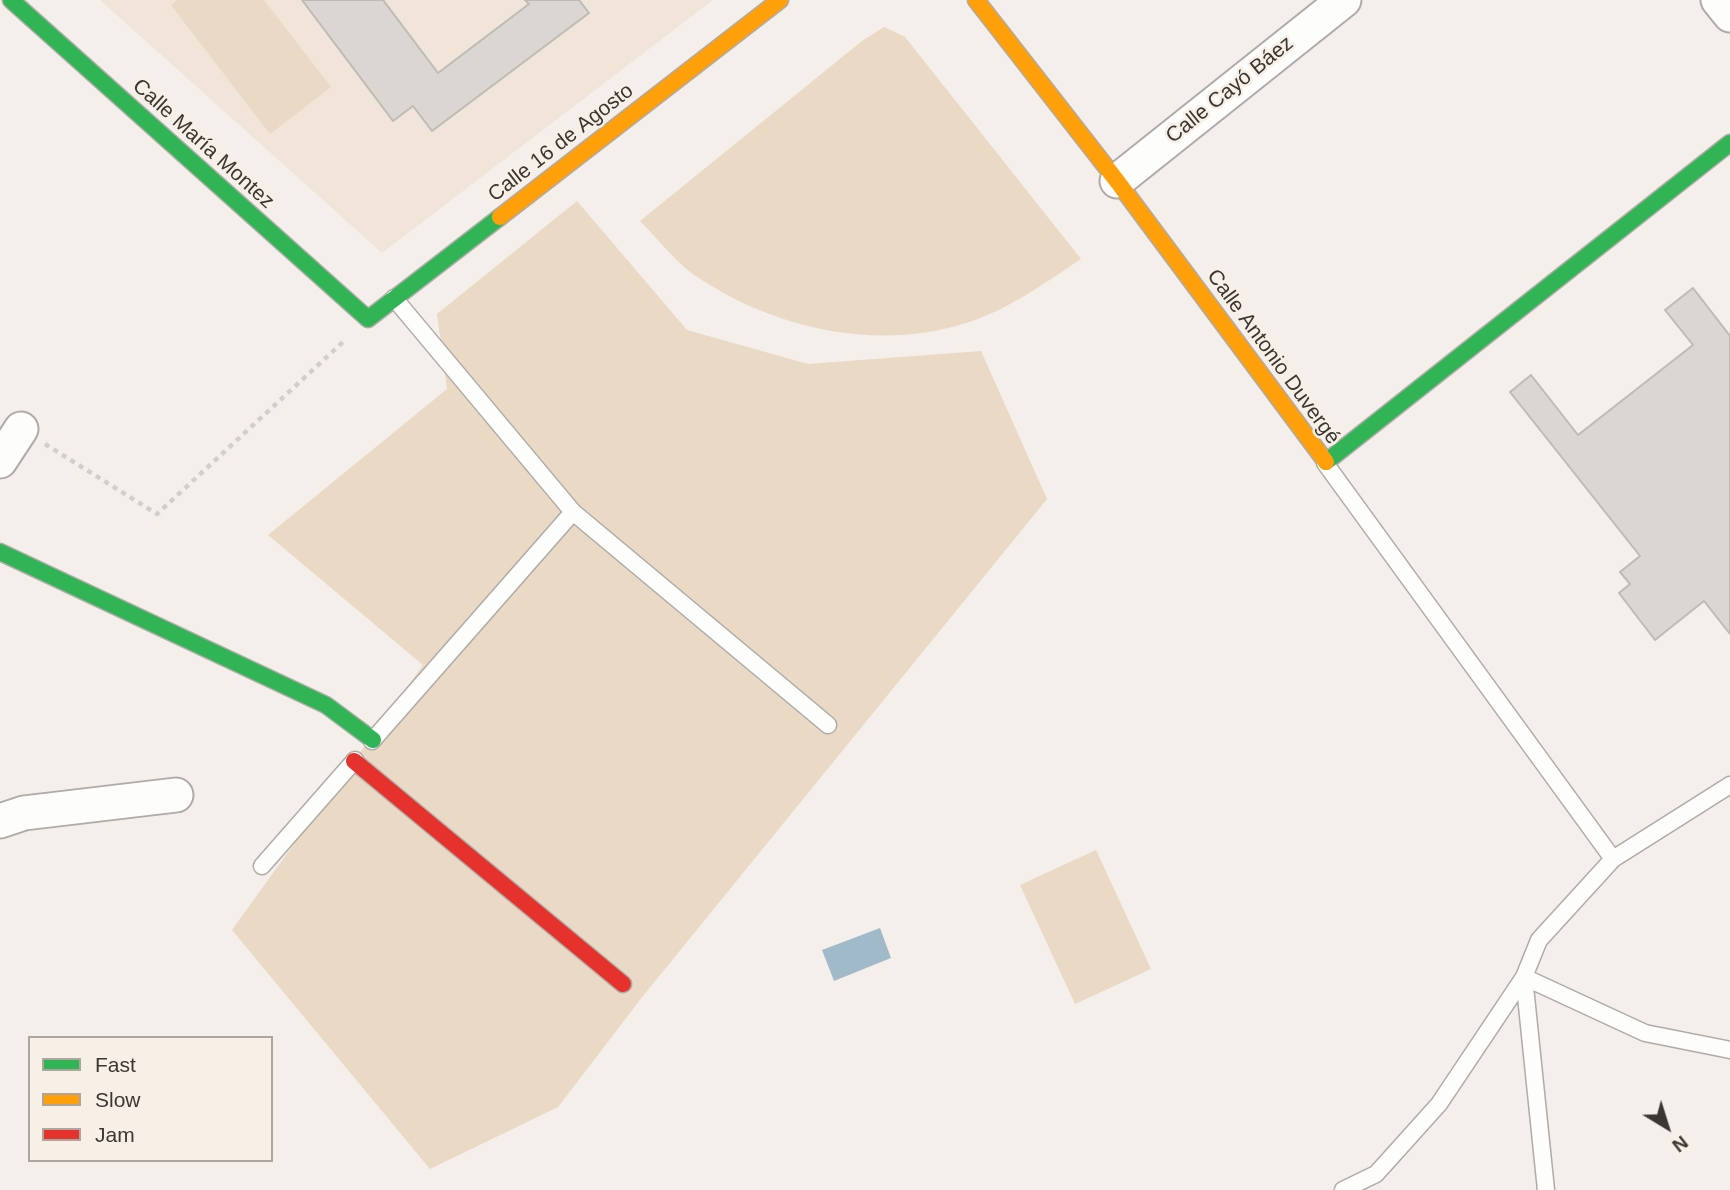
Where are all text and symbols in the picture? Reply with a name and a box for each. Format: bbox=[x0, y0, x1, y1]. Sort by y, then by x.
street label: Calle Cayó Báez bbox=[1161, 31, 1299, 149]
street label: Calle María Montez bbox=[127, 74, 279, 214]
street label: Calle 16 de Agosto bbox=[483, 78, 639, 208]
street label: Calle Antonio Duvergé bbox=[1201, 265, 1345, 449]
legend bbox=[28, 1036, 273, 1162]
text: Fast bbox=[95, 1053, 136, 1076]
text: Slow bbox=[95, 1088, 141, 1111]
north arrow bbox=[1632, 1092, 1702, 1162]
text: Jam bbox=[95, 1123, 135, 1146]
text: N bbox=[1668, 1131, 1692, 1156]

